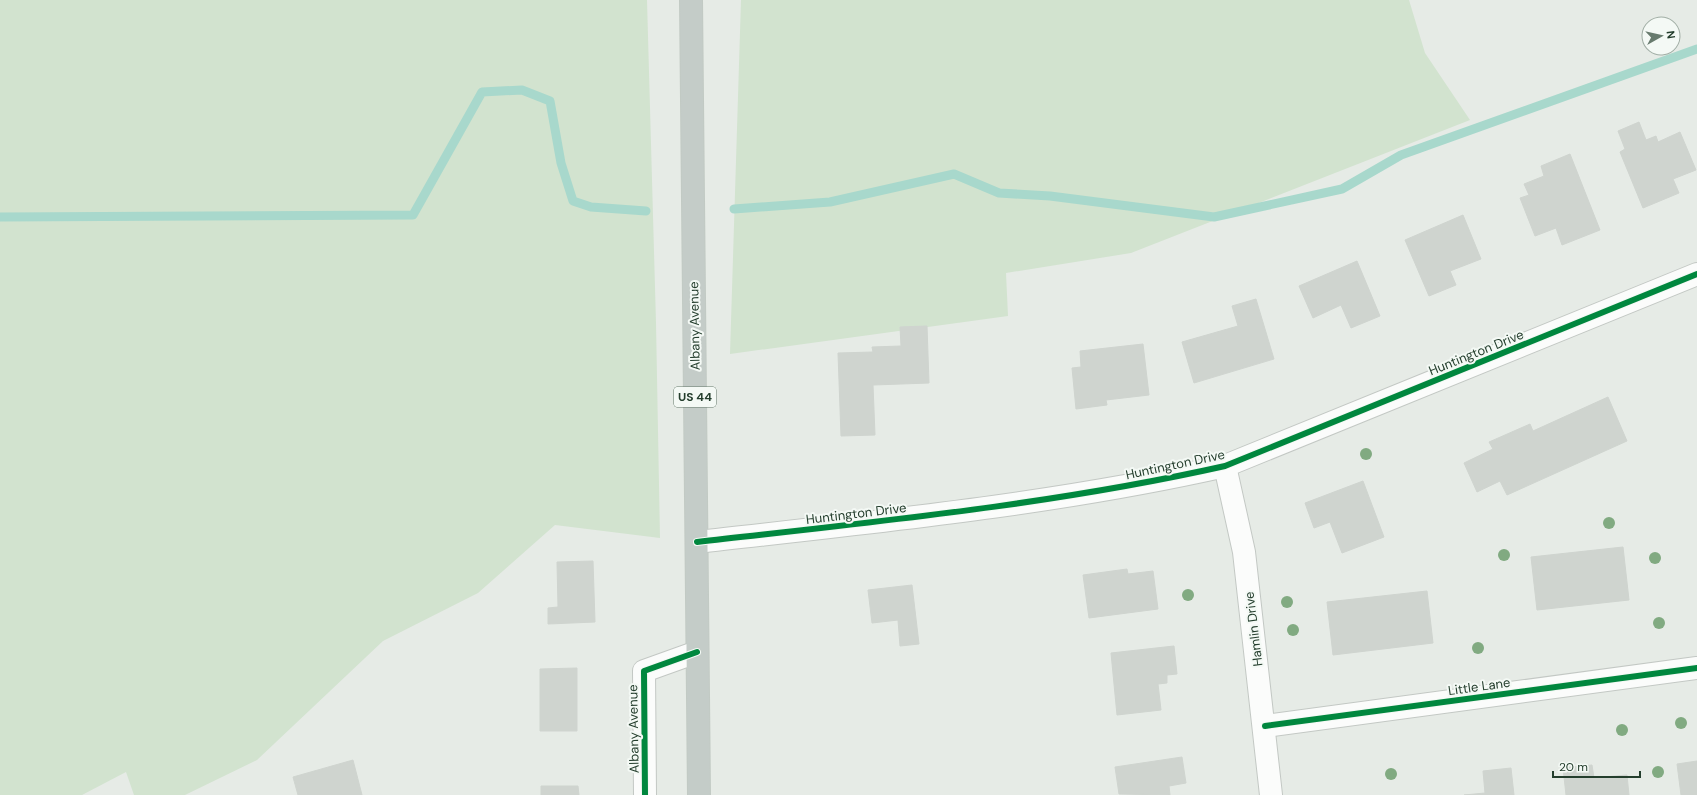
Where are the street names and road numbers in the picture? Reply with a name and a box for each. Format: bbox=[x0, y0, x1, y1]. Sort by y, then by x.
street label: Albany Avenue bbox=[685, 281, 704, 371]
street label: Huntington Drive bbox=[1426, 326, 1526, 379]
road number: US 44 bbox=[674, 387, 716, 407]
street label: Huntington Drive bbox=[1124, 446, 1226, 483]
street label: Huntington Drive bbox=[805, 499, 907, 528]
street label: Hamlin Drive bbox=[1240, 591, 1267, 667]
street label: Little Lane bbox=[1447, 674, 1511, 699]
street label: Albany Avenue bbox=[624, 684, 643, 774]

